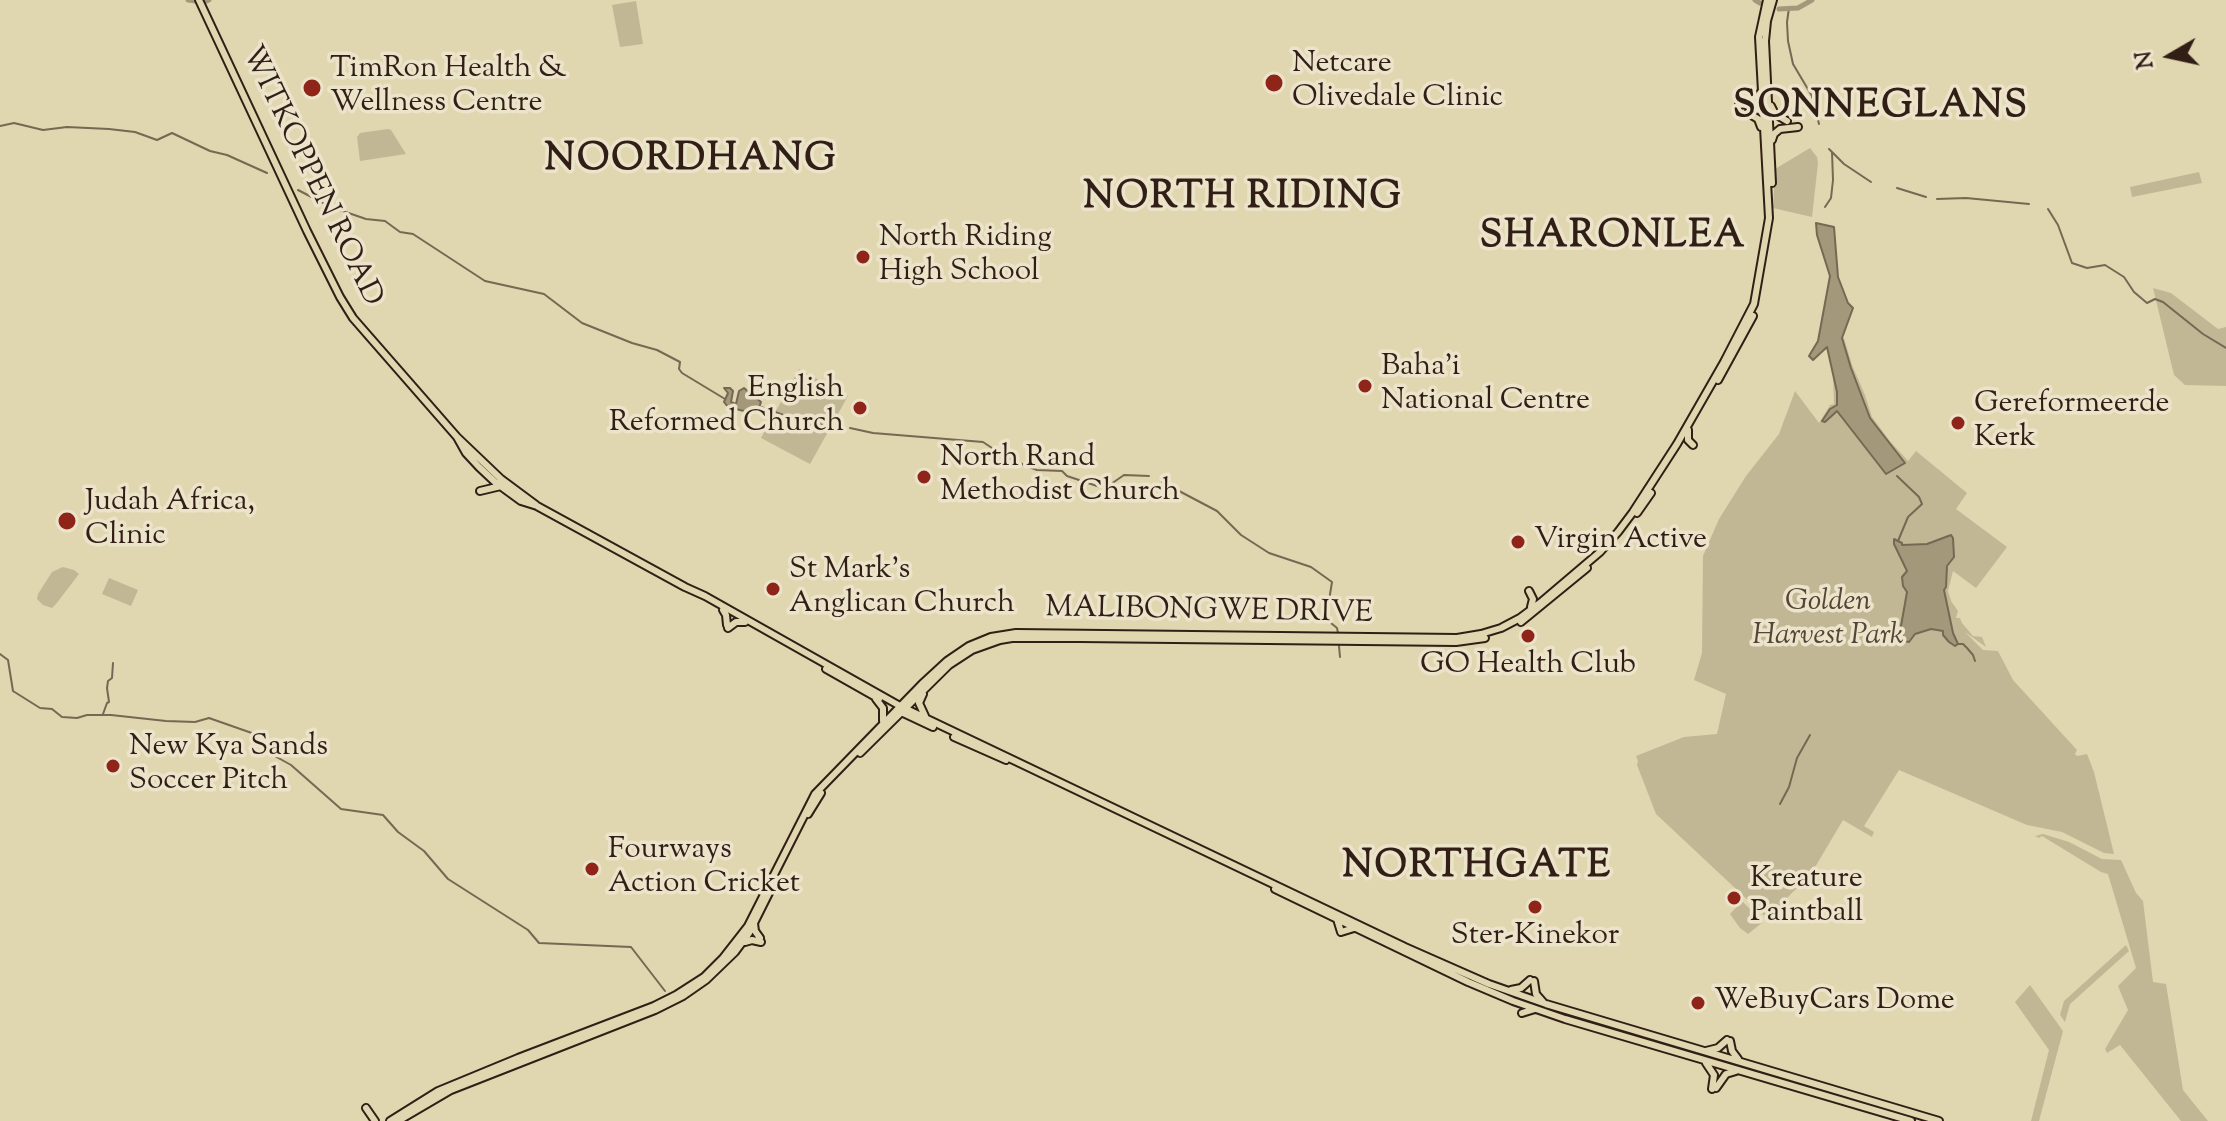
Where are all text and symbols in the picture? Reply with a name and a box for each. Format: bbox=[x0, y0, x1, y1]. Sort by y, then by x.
north arrow bbox=[2130, 16, 2210, 96]
street label: WITKOPPEN ROAD bbox=[231, 41, 389, 313]
place label: Netcare Olivedale Clinic bbox=[1292, 48, 1503, 118]
text: N bbox=[2129, 49, 2163, 71]
place label: TimRon Health & Wellness Centre bbox=[330, 53, 566, 124]
marker: Netcare Olivedale Clinic bbox=[1263, 72, 1285, 94]
marker: TimRon Health & Wellness Centre bbox=[301, 77, 323, 99]
district label: SONNEGLANS bbox=[1733, 87, 2029, 133]
district label: NOORDHANG bbox=[545, 140, 837, 186]
district label: NORTH RIDING bbox=[1083, 178, 1403, 224]
district label: SHARONLEA bbox=[1480, 217, 1746, 263]
place label: North Riding High School bbox=[879, 222, 1052, 292]
marker: North Riding High School bbox=[854, 248, 872, 266]
place label: Baha'i National Centre bbox=[1381, 351, 1590, 422]
place label: English Reformed Church bbox=[609, 373, 844, 444]
marker: Baha'i National Centre bbox=[1356, 377, 1374, 395]
place label: Gereformeerde Kerk bbox=[1974, 388, 2170, 458]
marker: English Reformed Church bbox=[851, 399, 869, 417]
marker: Gereformeerde Kerk bbox=[1949, 414, 1967, 432]
place label: North Rand Methodist Church bbox=[940, 442, 1180, 512]
marker: North Rand Methodist Church bbox=[915, 468, 933, 486]
place label: Judah Africa, Clinic bbox=[85, 486, 255, 556]
marker: Judah Africa, Clinic bbox=[56, 510, 78, 532]
place label: Virgin Active bbox=[1534, 524, 1707, 560]
marker: Virgin Active bbox=[1509, 533, 1527, 551]
place label: St Mark's Anglican Church bbox=[789, 554, 1015, 624]
marker: St Mark's Anglican Church bbox=[764, 580, 782, 598]
park label: Golden Harvest Park bbox=[1752, 586, 1904, 656]
street label: MALIBONGWE DRIVE bbox=[1045, 592, 1373, 634]
marker: GO Health Club bbox=[1519, 627, 1537, 645]
place label: GO Health Club bbox=[1420, 649, 1636, 685]
place label: New Kya Sands Soccer Pitch bbox=[129, 731, 328, 802]
marker: New Kya Sands Soccer Pitch bbox=[104, 757, 122, 775]
place label: Fourways Action Cricket bbox=[608, 834, 800, 904]
district label: NORTHGATE bbox=[1342, 847, 1612, 893]
marker: Fourways Action Cricket bbox=[583, 860, 601, 878]
place label: Kreature Paintball bbox=[1750, 863, 1863, 934]
marker: Kreature Paintball bbox=[1725, 889, 1743, 907]
marker: Ster-Kinekor bbox=[1526, 898, 1544, 916]
place label: Ster-Kinekor bbox=[1451, 920, 1619, 956]
place label: WeBuyCars Dome bbox=[1714, 985, 1955, 1021]
marker: WeBuyCars Dome bbox=[1689, 994, 1707, 1012]

